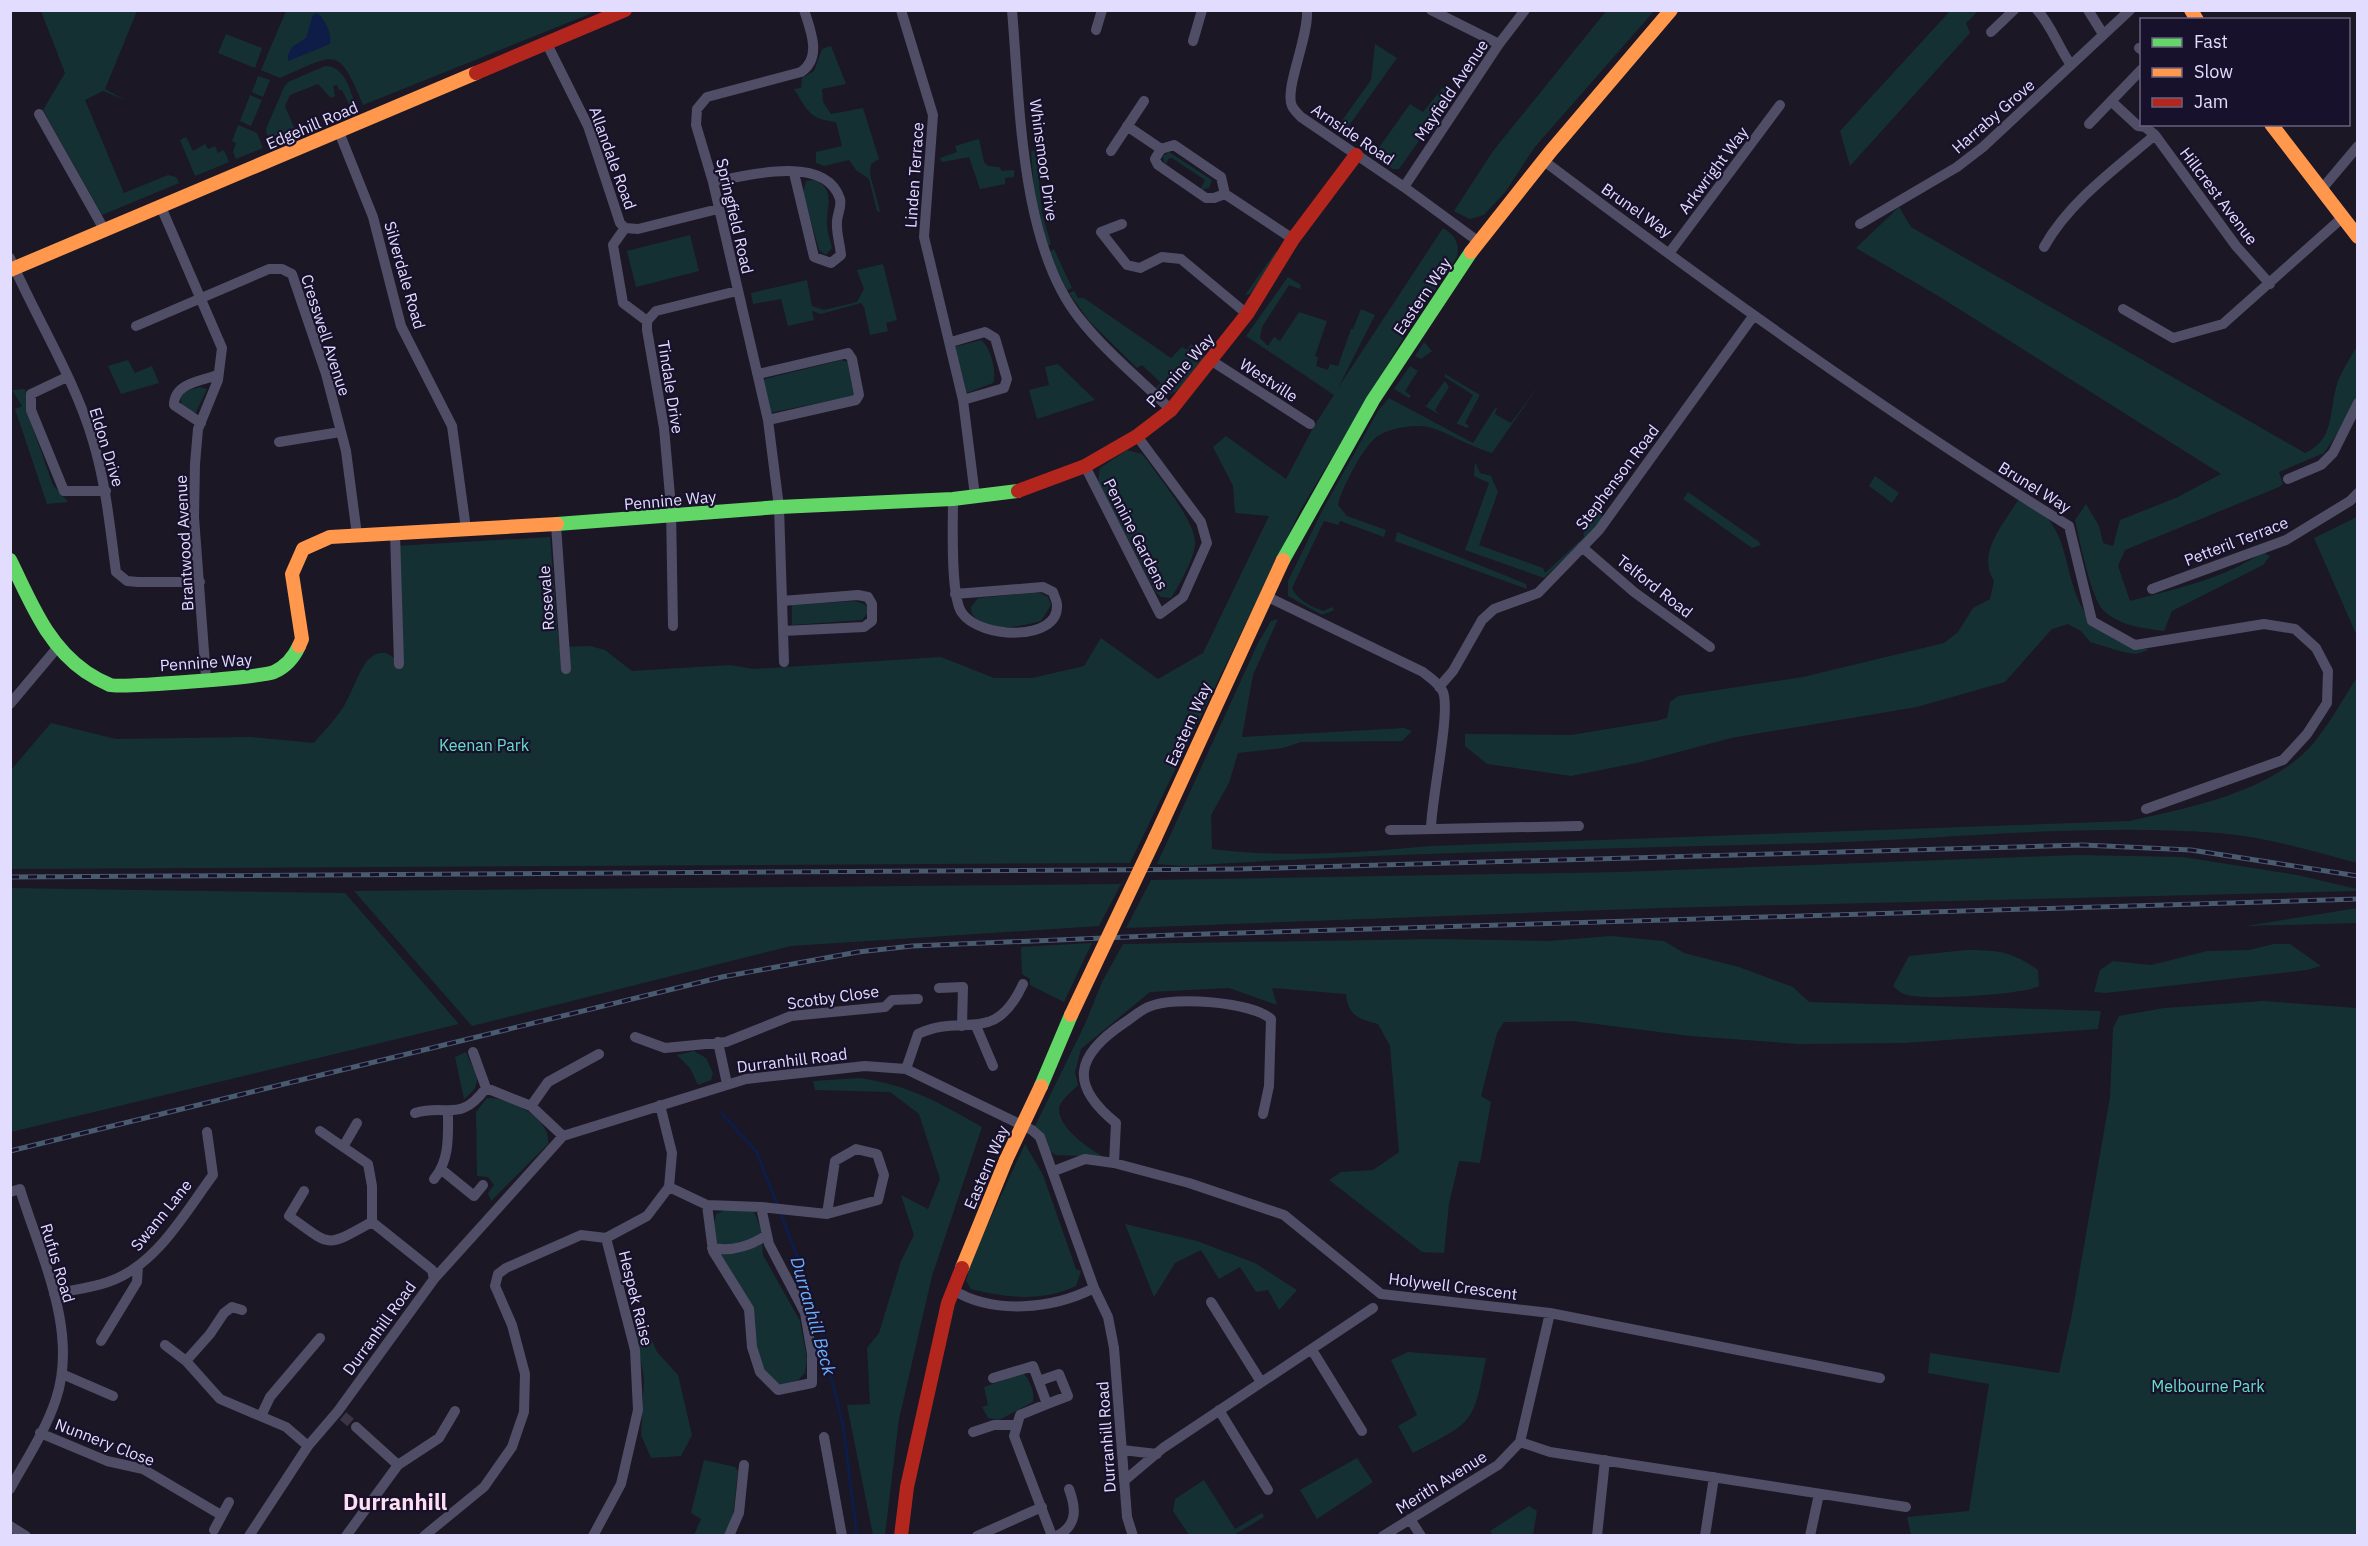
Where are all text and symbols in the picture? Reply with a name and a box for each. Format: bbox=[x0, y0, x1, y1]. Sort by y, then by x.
legend bbox=[2140, 18, 2350, 126]
text: Fast bbox=[2194, 30, 2228, 53]
street label: Mayfield Avenue bbox=[1410, 35, 1492, 145]
text: Slow bbox=[2194, 60, 2233, 83]
street label: Harraby Grove bbox=[1947, 74, 2039, 157]
text: Jam bbox=[2194, 90, 2229, 113]
street label: Edgehill Road bbox=[263, 97, 361, 153]
street label: Whinsmoor Drive bbox=[1026, 98, 1062, 222]
street label: Arnside Road bbox=[1308, 99, 1398, 169]
street label: Allandale Road bbox=[585, 104, 641, 212]
street label: Linden Terrace bbox=[900, 121, 928, 229]
street label: Arkwright Way bbox=[1674, 122, 1752, 218]
street label: Hillcrest Avenue bbox=[2176, 143, 2262, 249]
street label: Springfield Road bbox=[712, 156, 758, 276]
street label: Brunel Way bbox=[1598, 178, 1676, 242]
street label: Silverdale Road bbox=[380, 219, 430, 331]
street label: Eastern Way bbox=[1389, 253, 1455, 339]
street label: Cresswell Avenue bbox=[297, 272, 355, 399]
street label: Pennine Way bbox=[1142, 329, 1218, 411]
street label: Tindale Drive bbox=[654, 339, 688, 435]
street label: Westville bbox=[1236, 354, 1302, 406]
street label: Eldon Drive bbox=[85, 405, 129, 489]
street label: Stephenson Road bbox=[1571, 421, 1663, 533]
street label: Brunel Way bbox=[1995, 457, 2075, 517]
street label: Brantwood Avenue bbox=[170, 474, 198, 611]
street label: Pennine Gardens bbox=[1099, 475, 1173, 593]
street label: Pennine Way bbox=[623, 486, 717, 514]
street label: Petteril Terrace bbox=[2181, 512, 2291, 570]
street label: Telford Road bbox=[1613, 550, 1697, 622]
street label: Rosevale bbox=[534, 565, 558, 631]
street label: Pennine Way bbox=[159, 649, 253, 675]
street label: Eastern Way bbox=[1161, 679, 1215, 769]
park label: Keenan Park bbox=[439, 735, 530, 755]
street label: Scotby Close bbox=[786, 981, 880, 1013]
street label: Durranhill Road bbox=[735, 1043, 849, 1077]
street label: Eastern Way bbox=[959, 1122, 1013, 1212]
street label: Swann Lane bbox=[126, 1175, 196, 1255]
street label: Rufus Road bbox=[36, 1221, 80, 1305]
street label: Hespek Raise bbox=[615, 1248, 658, 1348]
water label: Durranhill Beck bbox=[786, 1254, 842, 1379]
street label: Holywell Crescent bbox=[1387, 1268, 1519, 1304]
street label: Durranhill Road bbox=[338, 1277, 420, 1379]
park label: Melbourne Park bbox=[2151, 1376, 2265, 1396]
street label: Durranhill Road bbox=[1092, 1381, 1120, 1493]
street label: Nunnery Close bbox=[52, 1414, 158, 1470]
street label: Merith Avenue bbox=[1392, 1446, 1490, 1518]
district label: Durranhill bbox=[343, 1487, 447, 1516]

